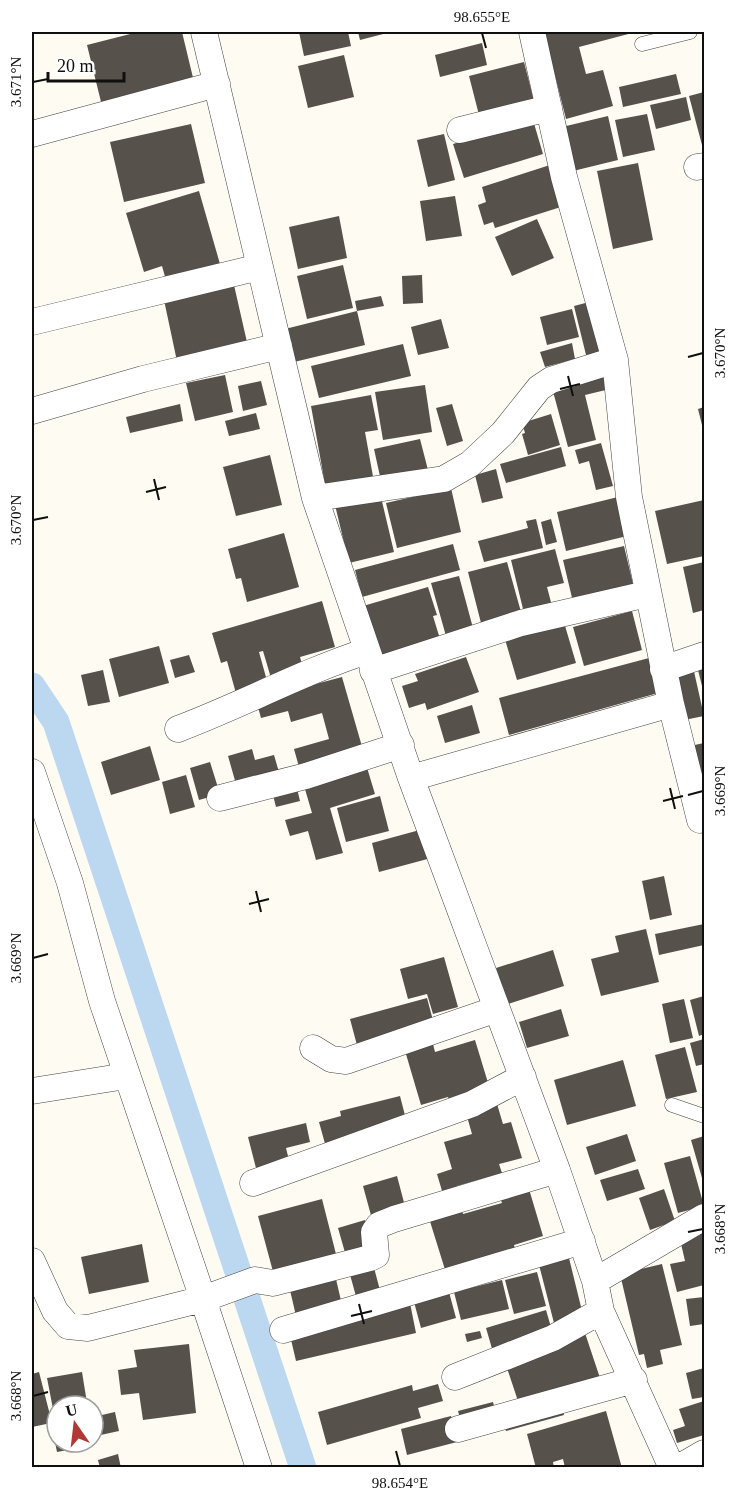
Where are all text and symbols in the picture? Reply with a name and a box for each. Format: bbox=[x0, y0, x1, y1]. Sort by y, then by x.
text: 98.655°E bbox=[454, 9, 510, 25]
scale bar bbox=[48, 45, 124, 83]
text: 20 m bbox=[57, 56, 94, 76]
text: 3.671°N bbox=[8, 57, 24, 107]
text: 3.670°N bbox=[712, 328, 728, 378]
text: 3.670°N bbox=[8, 495, 24, 545]
text: 3.669°N bbox=[712, 766, 728, 816]
text: 3.669°N bbox=[8, 933, 24, 983]
text: 3.668°N bbox=[712, 1204, 728, 1254]
text: 3.668°N bbox=[8, 1371, 24, 1421]
north arrow bbox=[45, 1394, 105, 1454]
text: U bbox=[64, 1400, 80, 1420]
text: 98.654°E bbox=[372, 1475, 428, 1491]

